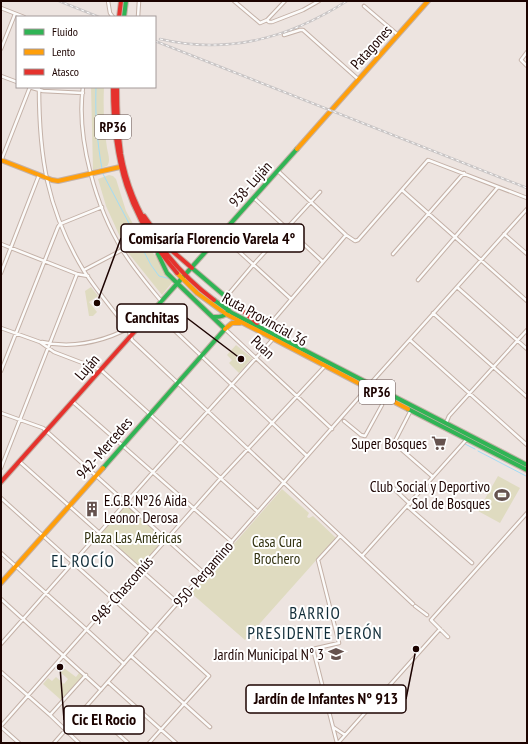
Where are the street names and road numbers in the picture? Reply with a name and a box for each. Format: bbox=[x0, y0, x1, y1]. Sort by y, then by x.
street label: Patagones bbox=[346, 21, 396, 73]
road number: RP36 bbox=[95, 115, 131, 139]
street label: 938- Luján bbox=[224, 157, 276, 211]
street label: Ruta Provincial 36 bbox=[219, 288, 311, 350]
street label: Puan bbox=[247, 331, 279, 363]
street label: Luján bbox=[71, 350, 103, 384]
road number: RP36 bbox=[359, 380, 395, 404]
street label: 942- Mercedes bbox=[72, 413, 136, 483]
street label: 950- Pergamino bbox=[169, 537, 237, 611]
street label: 948- Chascomús bbox=[87, 552, 157, 628]

